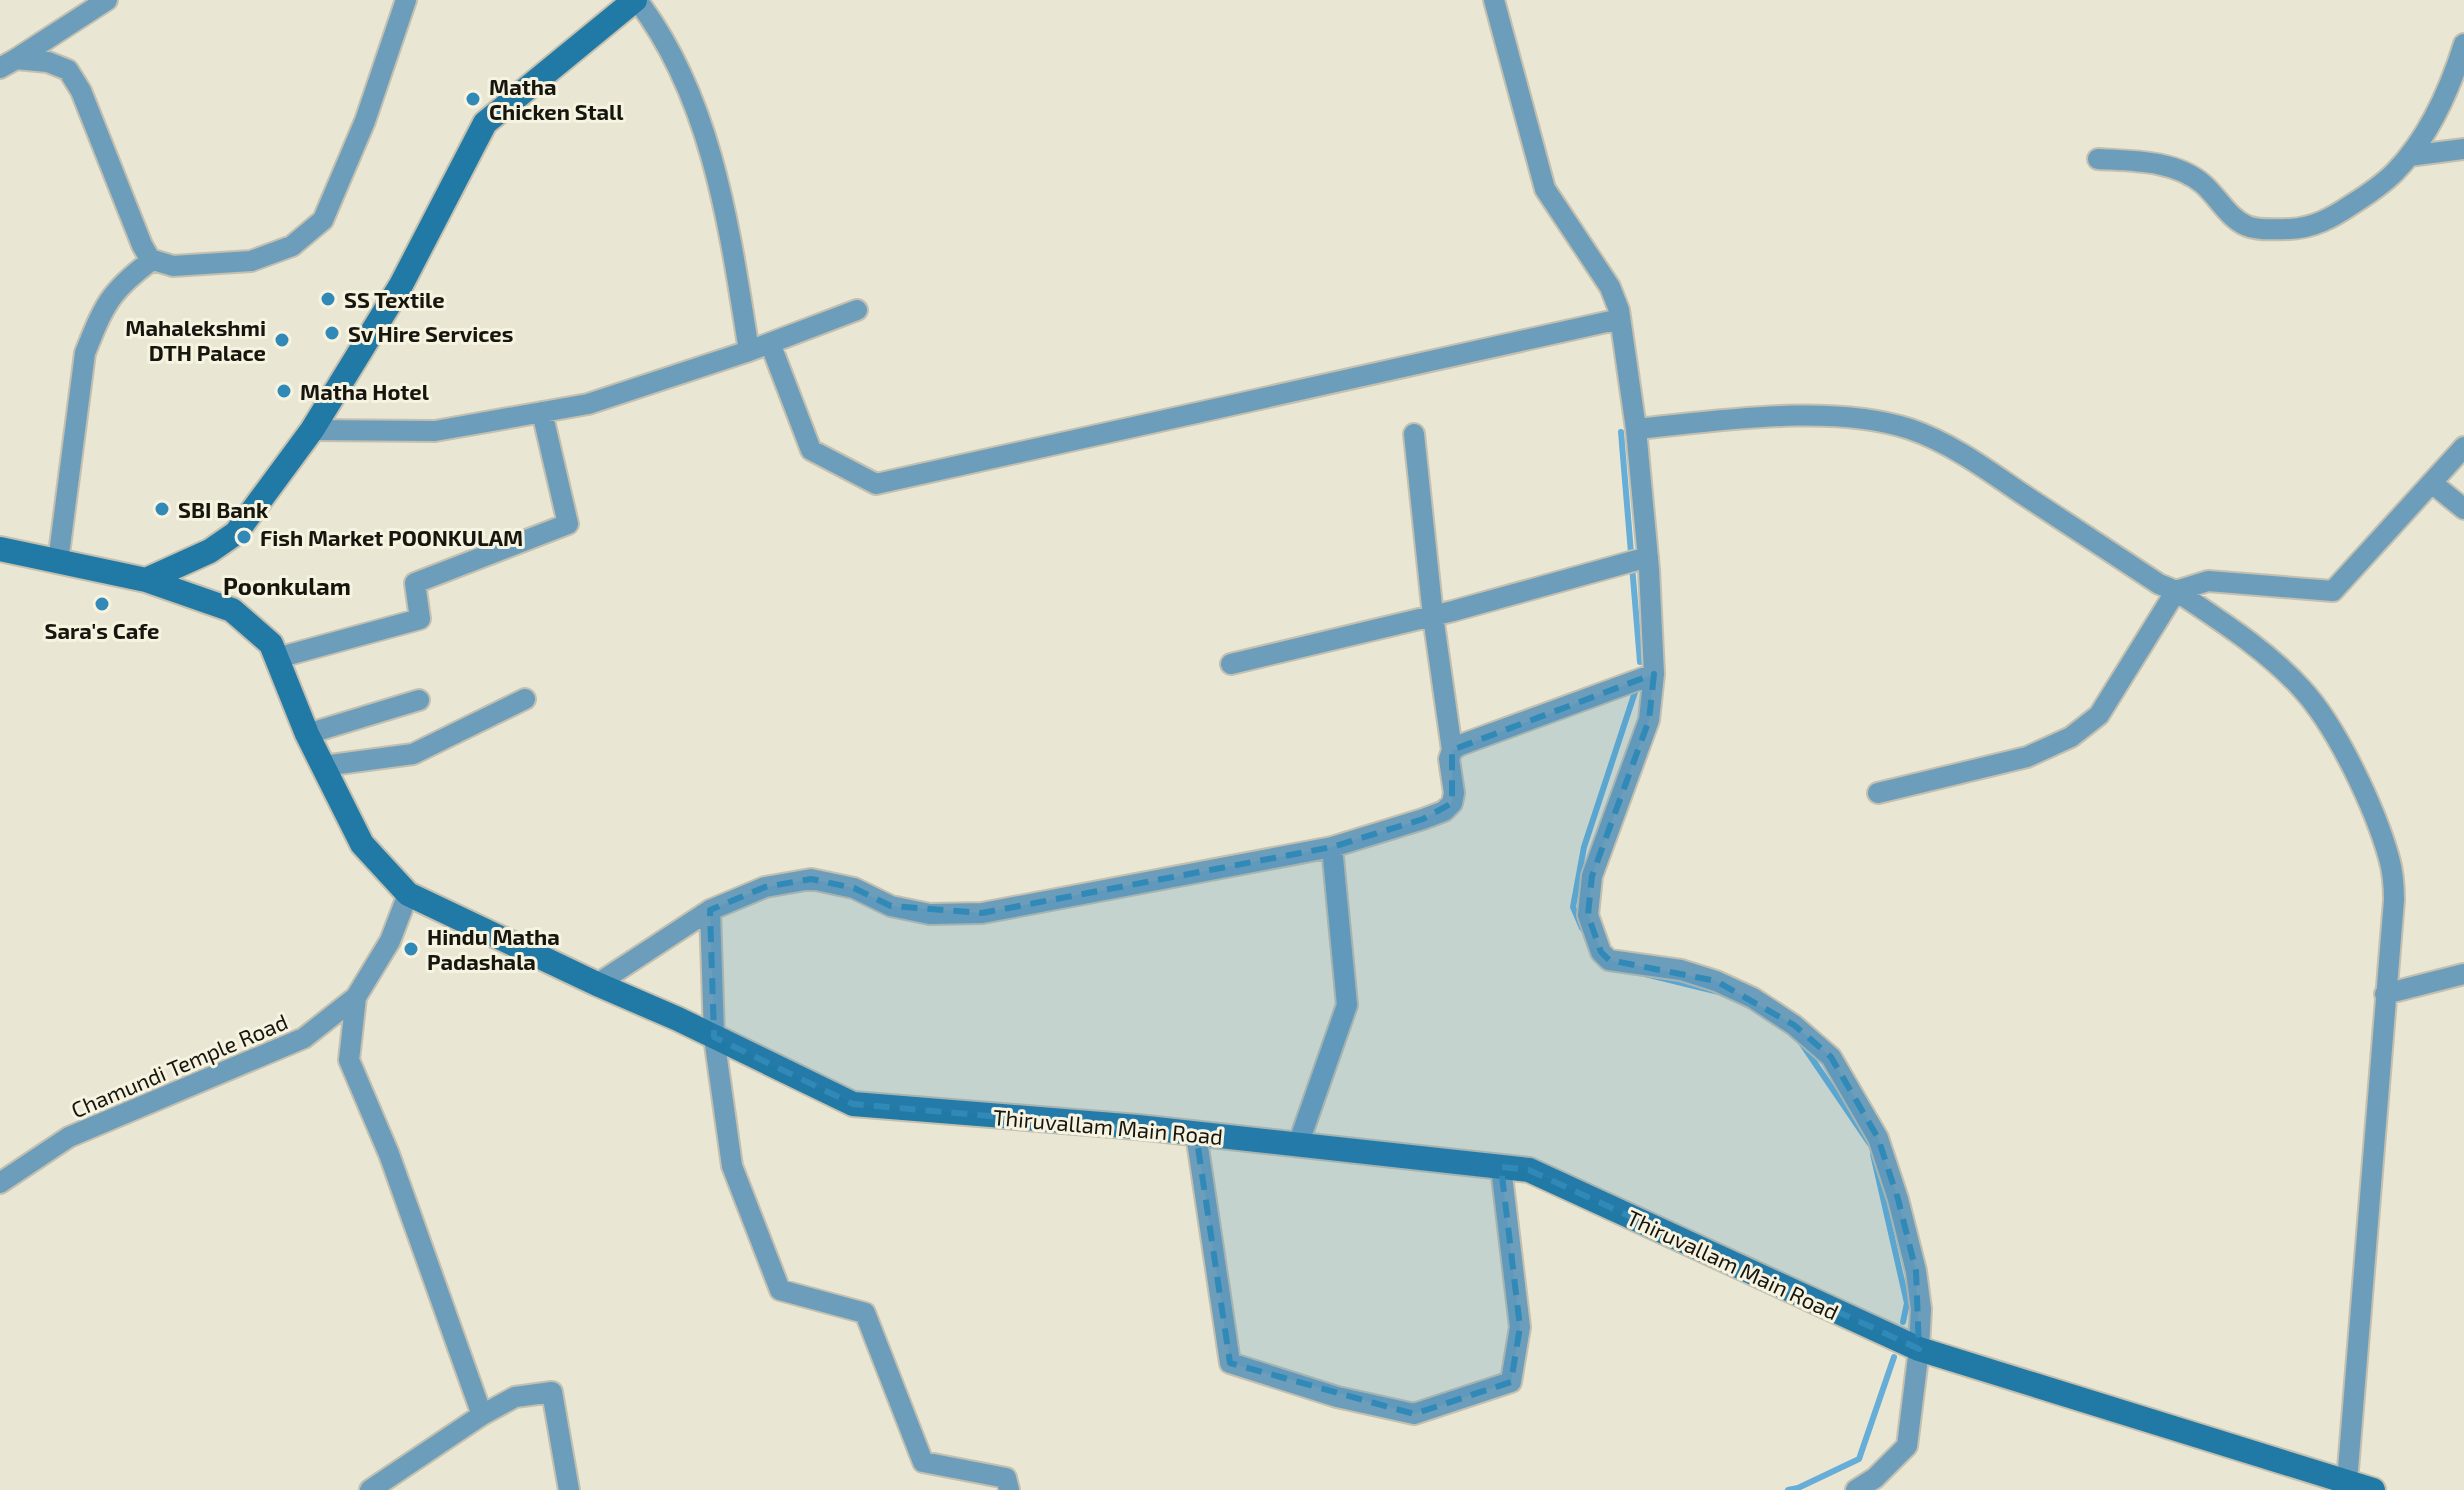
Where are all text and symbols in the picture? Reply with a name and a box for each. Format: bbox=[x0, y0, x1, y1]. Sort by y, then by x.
place label: Matha Chicken Stall bbox=[489, 73, 624, 124]
marker: Matha Chicken Stall bbox=[464, 90, 482, 108]
place label: SS Textile bbox=[344, 286, 445, 312]
marker: SS Textile bbox=[319, 290, 337, 308]
place label: Mahalekshmi DTH Palace bbox=[125, 314, 266, 365]
place label: Sv Hire Services bbox=[348, 320, 513, 346]
marker: Sv Hire Services bbox=[323, 324, 341, 342]
marker: Mahalekshmi DTH Palace bbox=[273, 331, 291, 349]
place label: Matha Hotel bbox=[300, 378, 430, 404]
marker: Matha Hotel bbox=[275, 382, 293, 400]
place label: SBI Bank bbox=[178, 496, 269, 522]
marker: SBI Bank bbox=[153, 500, 171, 518]
place label: Fish Market POONKULAM bbox=[260, 524, 523, 550]
marker: Fish Market POONKULAM bbox=[235, 528, 253, 546]
district label: Poonkulam bbox=[223, 571, 351, 600]
marker: Sara's Cafe bbox=[93, 595, 111, 613]
place label: Sara's Cafe bbox=[45, 617, 159, 643]
place label: Hindu Matha Padashala bbox=[427, 923, 560, 974]
marker: Hindu Matha Padashala bbox=[402, 940, 420, 958]
street label: Chamundi Temple Road bbox=[67, 1008, 291, 1122]
street label: Thiruvallam Main Road bbox=[992, 1103, 1224, 1149]
street label: Thiruvallam Main Road bbox=[1623, 1204, 1843, 1324]

